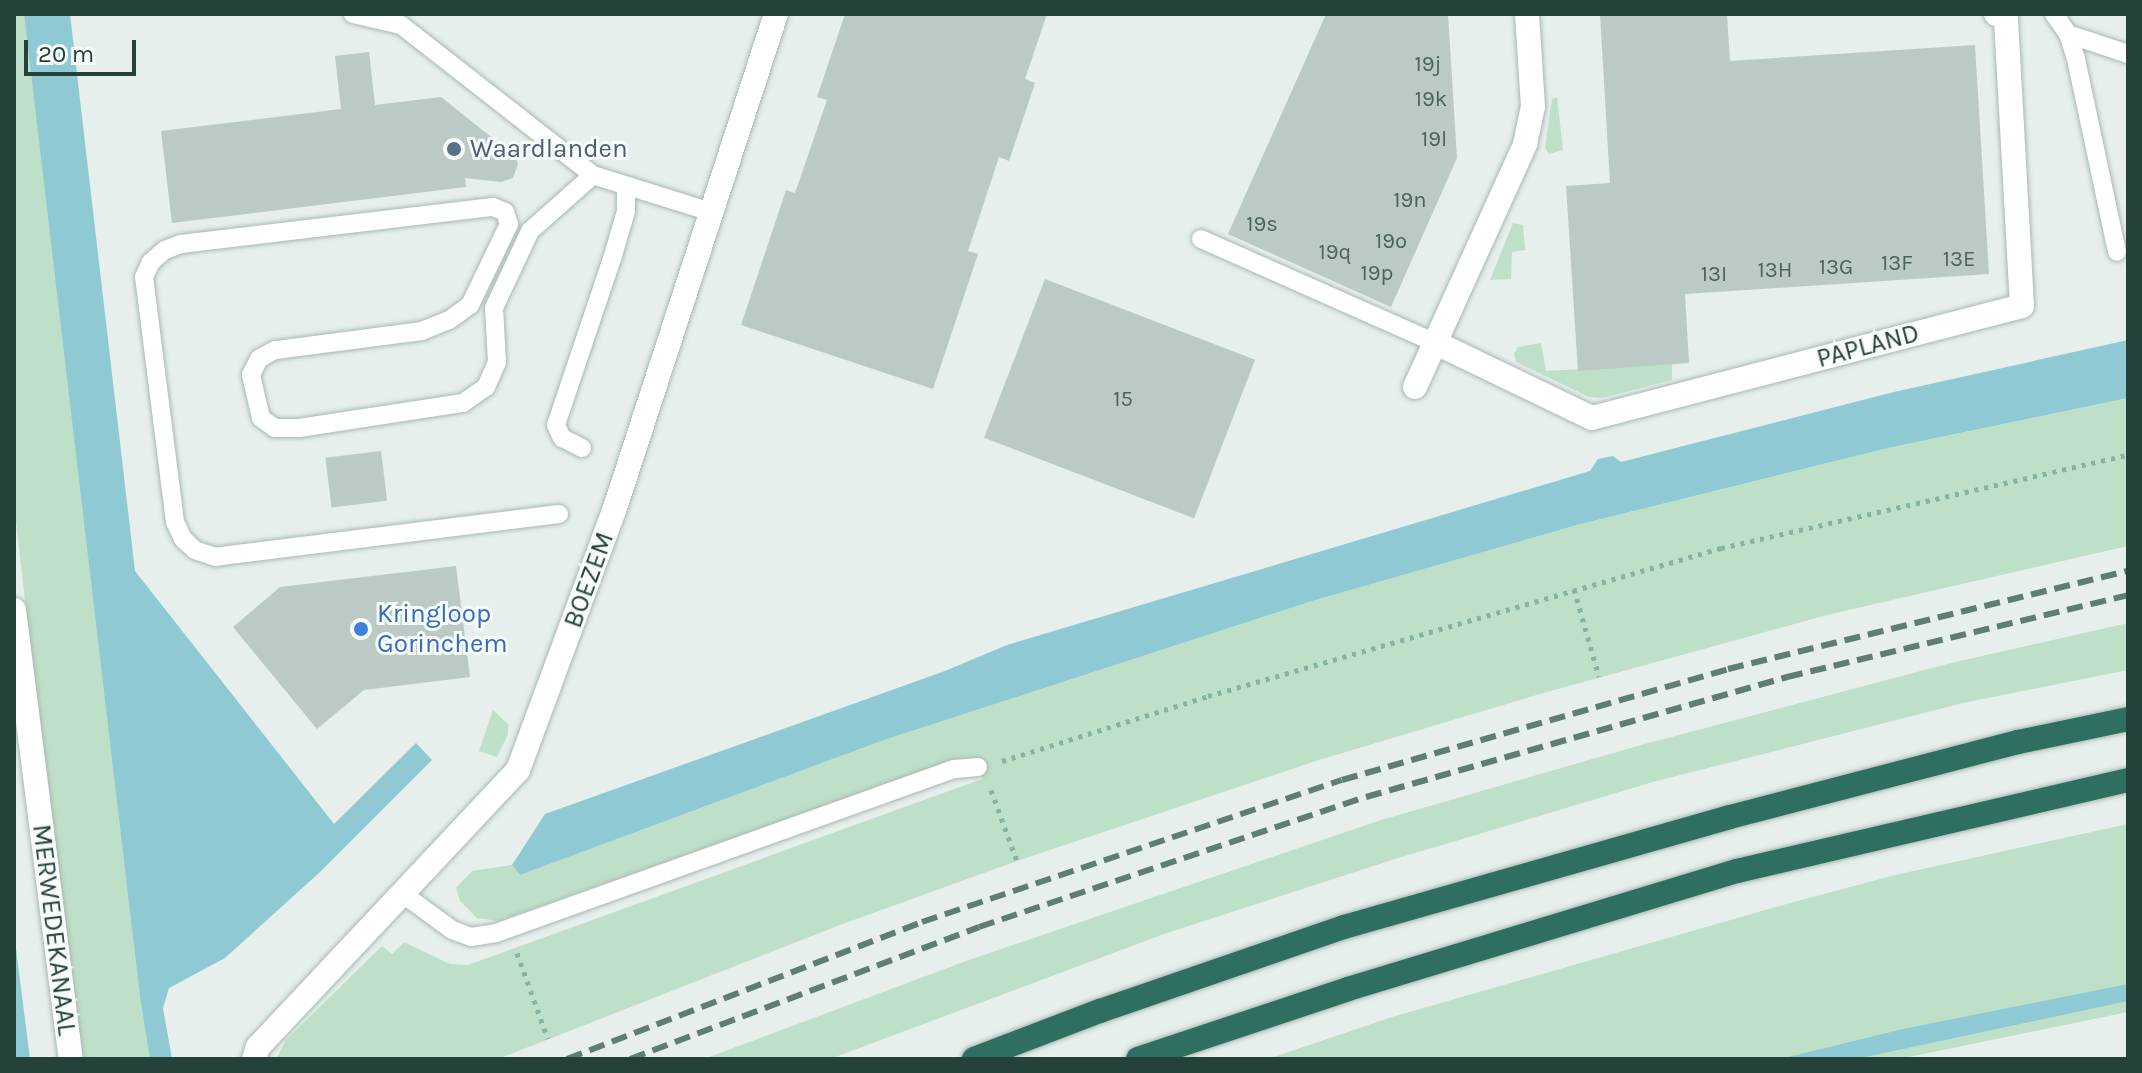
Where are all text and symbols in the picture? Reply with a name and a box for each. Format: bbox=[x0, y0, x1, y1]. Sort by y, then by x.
scale bar bbox=[28, 24, 140, 74]
text: 20 m bbox=[38, 40, 94, 68]
house number: 19j bbox=[1415, 52, 1441, 78]
house number: 19k bbox=[1415, 87, 1447, 113]
house number: 19l bbox=[1421, 127, 1447, 153]
place label: Waardlanden bbox=[470, 133, 628, 165]
marker: Waardlanden bbox=[445, 140, 463, 158]
house number: 19n bbox=[1393, 188, 1427, 214]
house number: 19s bbox=[1246, 212, 1278, 238]
house number: 19o bbox=[1375, 229, 1407, 255]
house number: 19q bbox=[1319, 240, 1351, 266]
house number: 13E bbox=[1943, 247, 1975, 273]
house number: 13F bbox=[1881, 251, 1913, 277]
house number: 13G bbox=[1819, 255, 1853, 281]
house number: 13H bbox=[1758, 258, 1792, 284]
house number: 19p bbox=[1361, 261, 1393, 287]
house number: 13I bbox=[1701, 262, 1727, 288]
street label: PAPLAND bbox=[1813, 317, 1923, 375]
house number: 15 bbox=[1113, 387, 1133, 413]
street label: BOEZEM bbox=[557, 528, 621, 632]
place label: Kringloop Gorinchem bbox=[377, 598, 508, 660]
marker: Kringloop Gorinchem bbox=[352, 620, 370, 638]
street label: MERWEDEKANAAL bbox=[26, 823, 82, 1037]

